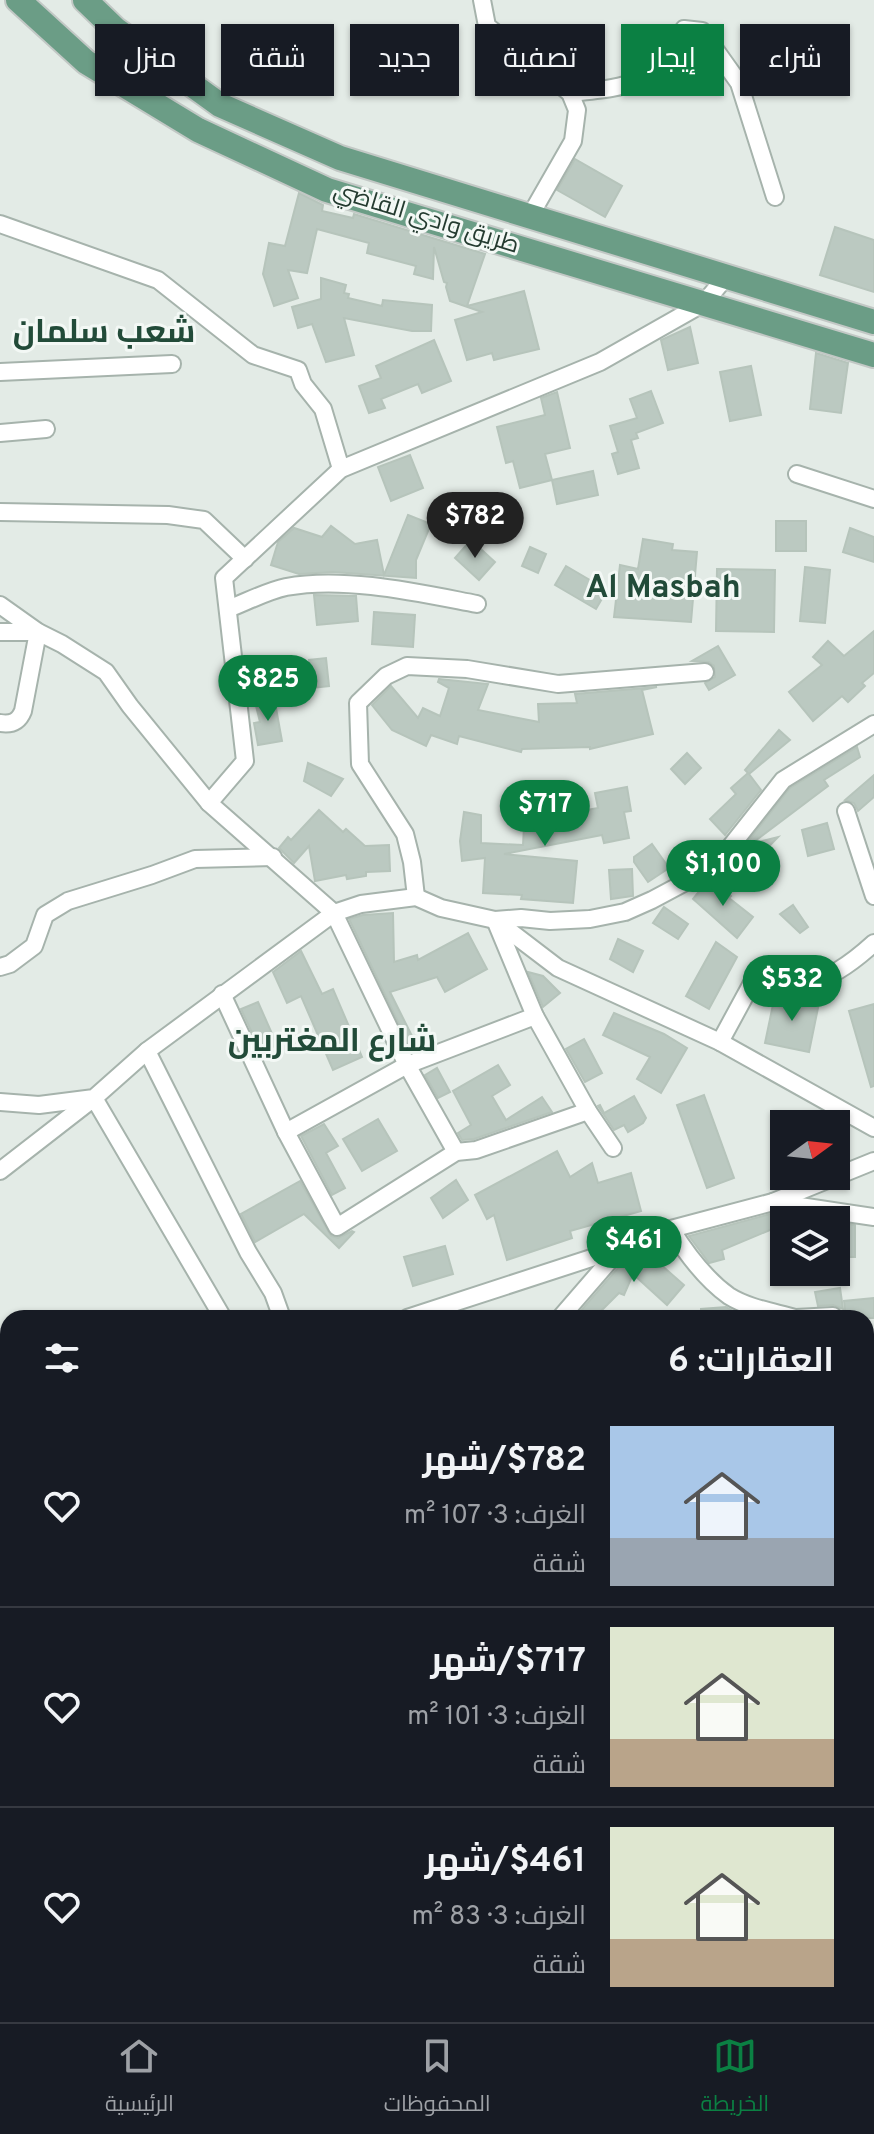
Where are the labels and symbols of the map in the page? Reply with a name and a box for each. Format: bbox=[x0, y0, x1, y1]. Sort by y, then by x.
street label: طريق وادي القاضي bbox=[329, 177, 522, 262]
district label: شعب سلمان bbox=[13, 314, 195, 354]
pin: $782 bbox=[428, 492, 522, 560]
district label: Al Masbah bbox=[585, 569, 741, 609]
pin: $825 bbox=[221, 655, 315, 723]
pin: $717 bbox=[498, 780, 592, 848]
pin: $1,100 bbox=[658, 840, 788, 908]
pin: $532 bbox=[745, 955, 839, 1023]
district label: شارع المغتربين bbox=[228, 1023, 436, 1063]
north arrow bbox=[770, 1110, 850, 1190]
pin: $461 bbox=[587, 1216, 681, 1284]

